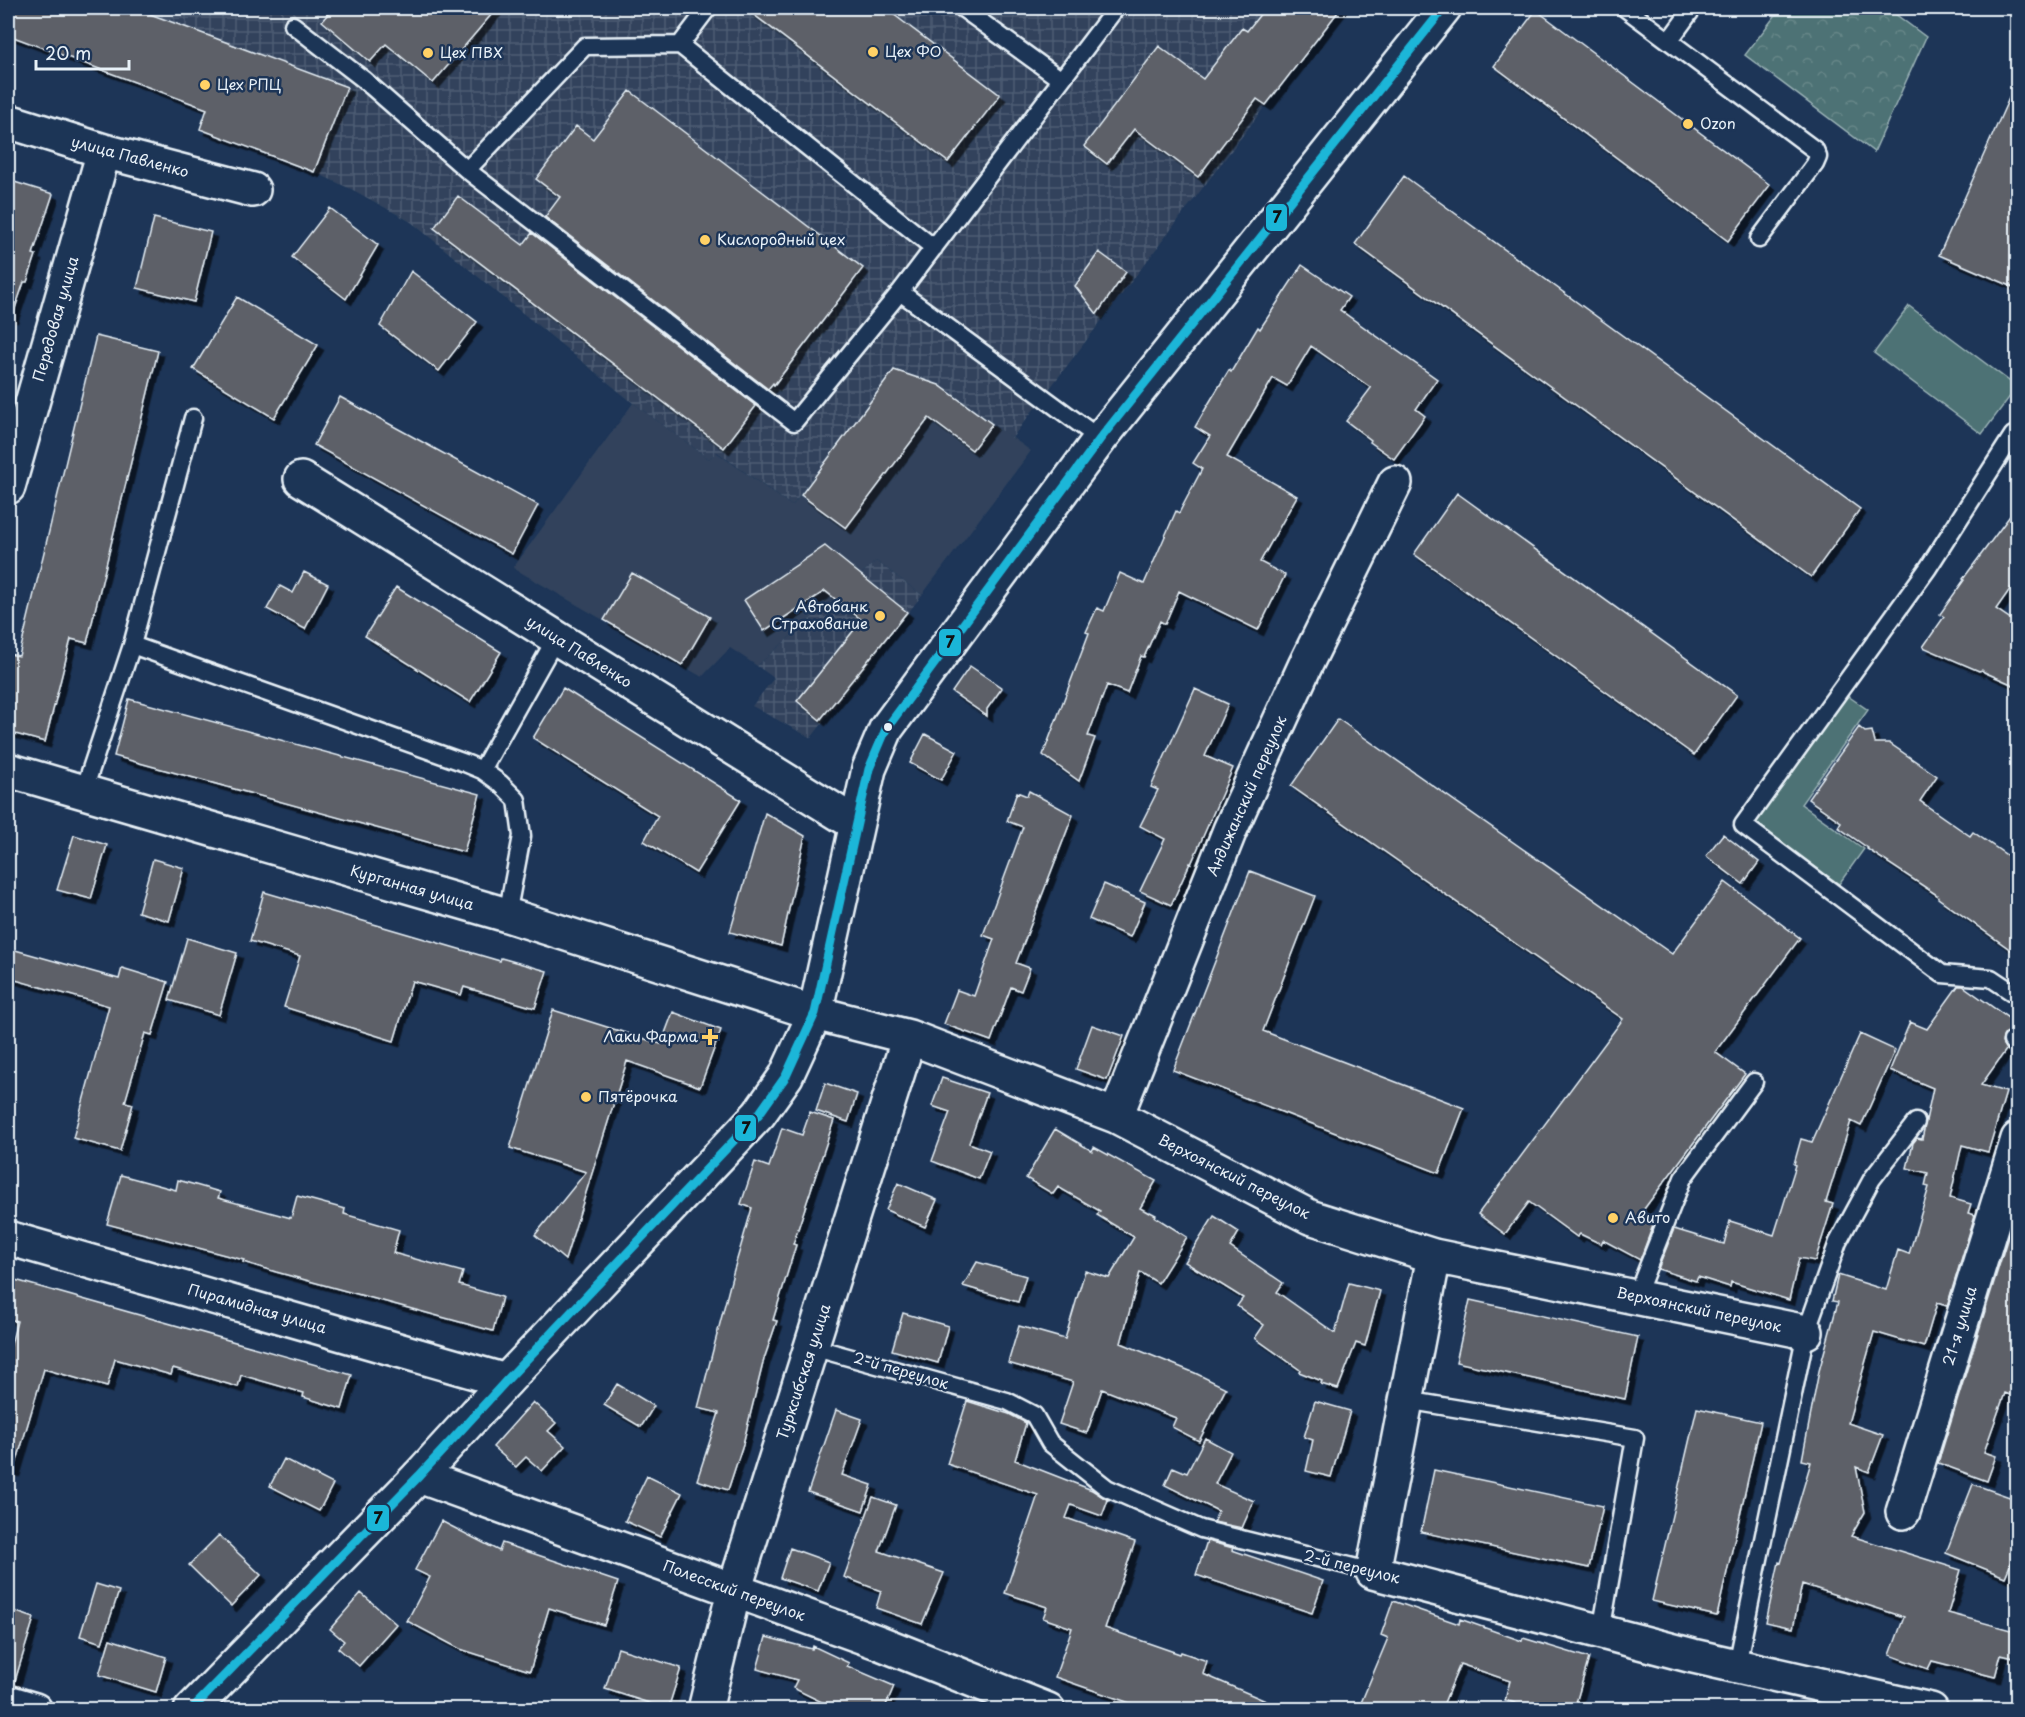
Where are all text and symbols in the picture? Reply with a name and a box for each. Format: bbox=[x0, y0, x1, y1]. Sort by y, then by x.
scale bar bbox=[36, 33, 129, 71]
text: 20 m bbox=[45, 39, 91, 66]
place label: Цех ФО bbox=[885, 39, 942, 62]
place label: Цех ПВХ bbox=[440, 40, 503, 63]
marker: Цех ФО bbox=[866, 45, 880, 59]
marker: Цех ПВХ bbox=[421, 46, 435, 60]
place label: Цех РПЦ bbox=[217, 72, 281, 95]
marker: Цех РПЦ bbox=[198, 78, 212, 92]
place label: Ozon bbox=[1700, 111, 1736, 134]
marker: Ozon bbox=[1681, 117, 1695, 131]
street label: улица Павленко bbox=[69, 129, 192, 182]
line badge: 7 bbox=[1265, 203, 1288, 232]
text: 7 bbox=[1272, 204, 1282, 228]
place label: Кислородный цех bbox=[717, 227, 845, 250]
marker: Кислородный цех bbox=[698, 233, 712, 247]
street label: Передовая улица bbox=[26, 253, 84, 384]
place label: Автобанк Страхование bbox=[771, 594, 868, 634]
street label: улица Павленко bbox=[522, 609, 637, 693]
marker: Автобанк Страхование bbox=[873, 609, 887, 623]
line badge: 7 bbox=[938, 628, 962, 657]
text: 7 bbox=[945, 629, 955, 653]
street label: Андижанский переулок bbox=[1200, 711, 1291, 879]
unlabelled marker bbox=[882, 721, 894, 733]
street label: Курганная улица bbox=[348, 858, 477, 915]
place label: Лаки Фарма bbox=[603, 1024, 699, 1047]
marker: Лаки Фарма bbox=[703, 1030, 717, 1044]
place label: Пятёрочка bbox=[598, 1084, 678, 1107]
marker: Пятёрочка bbox=[579, 1090, 593, 1104]
line badge: 7 bbox=[734, 1114, 757, 1142]
text: 7 bbox=[741, 1115, 751, 1139]
street label: Верхоянский переулок bbox=[1155, 1127, 1315, 1224]
place label: Авито bbox=[1625, 1205, 1670, 1228]
marker: Авито bbox=[1606, 1211, 1620, 1225]
street label: Пирамидная улица bbox=[185, 1277, 330, 1339]
street label: Верхоянский переулок bbox=[1615, 1280, 1784, 1337]
street label: 21-я улица bbox=[1936, 1282, 1982, 1368]
street label: Турксибская улица bbox=[770, 1300, 836, 1443]
street label: 2-й переулок bbox=[851, 1345, 952, 1394]
line badge: 7 bbox=[366, 1504, 390, 1532]
text: 7 bbox=[373, 1505, 383, 1529]
street label: 2-й переулок bbox=[1302, 1543, 1403, 1589]
street label: Полесский переулок bbox=[660, 1553, 809, 1626]

